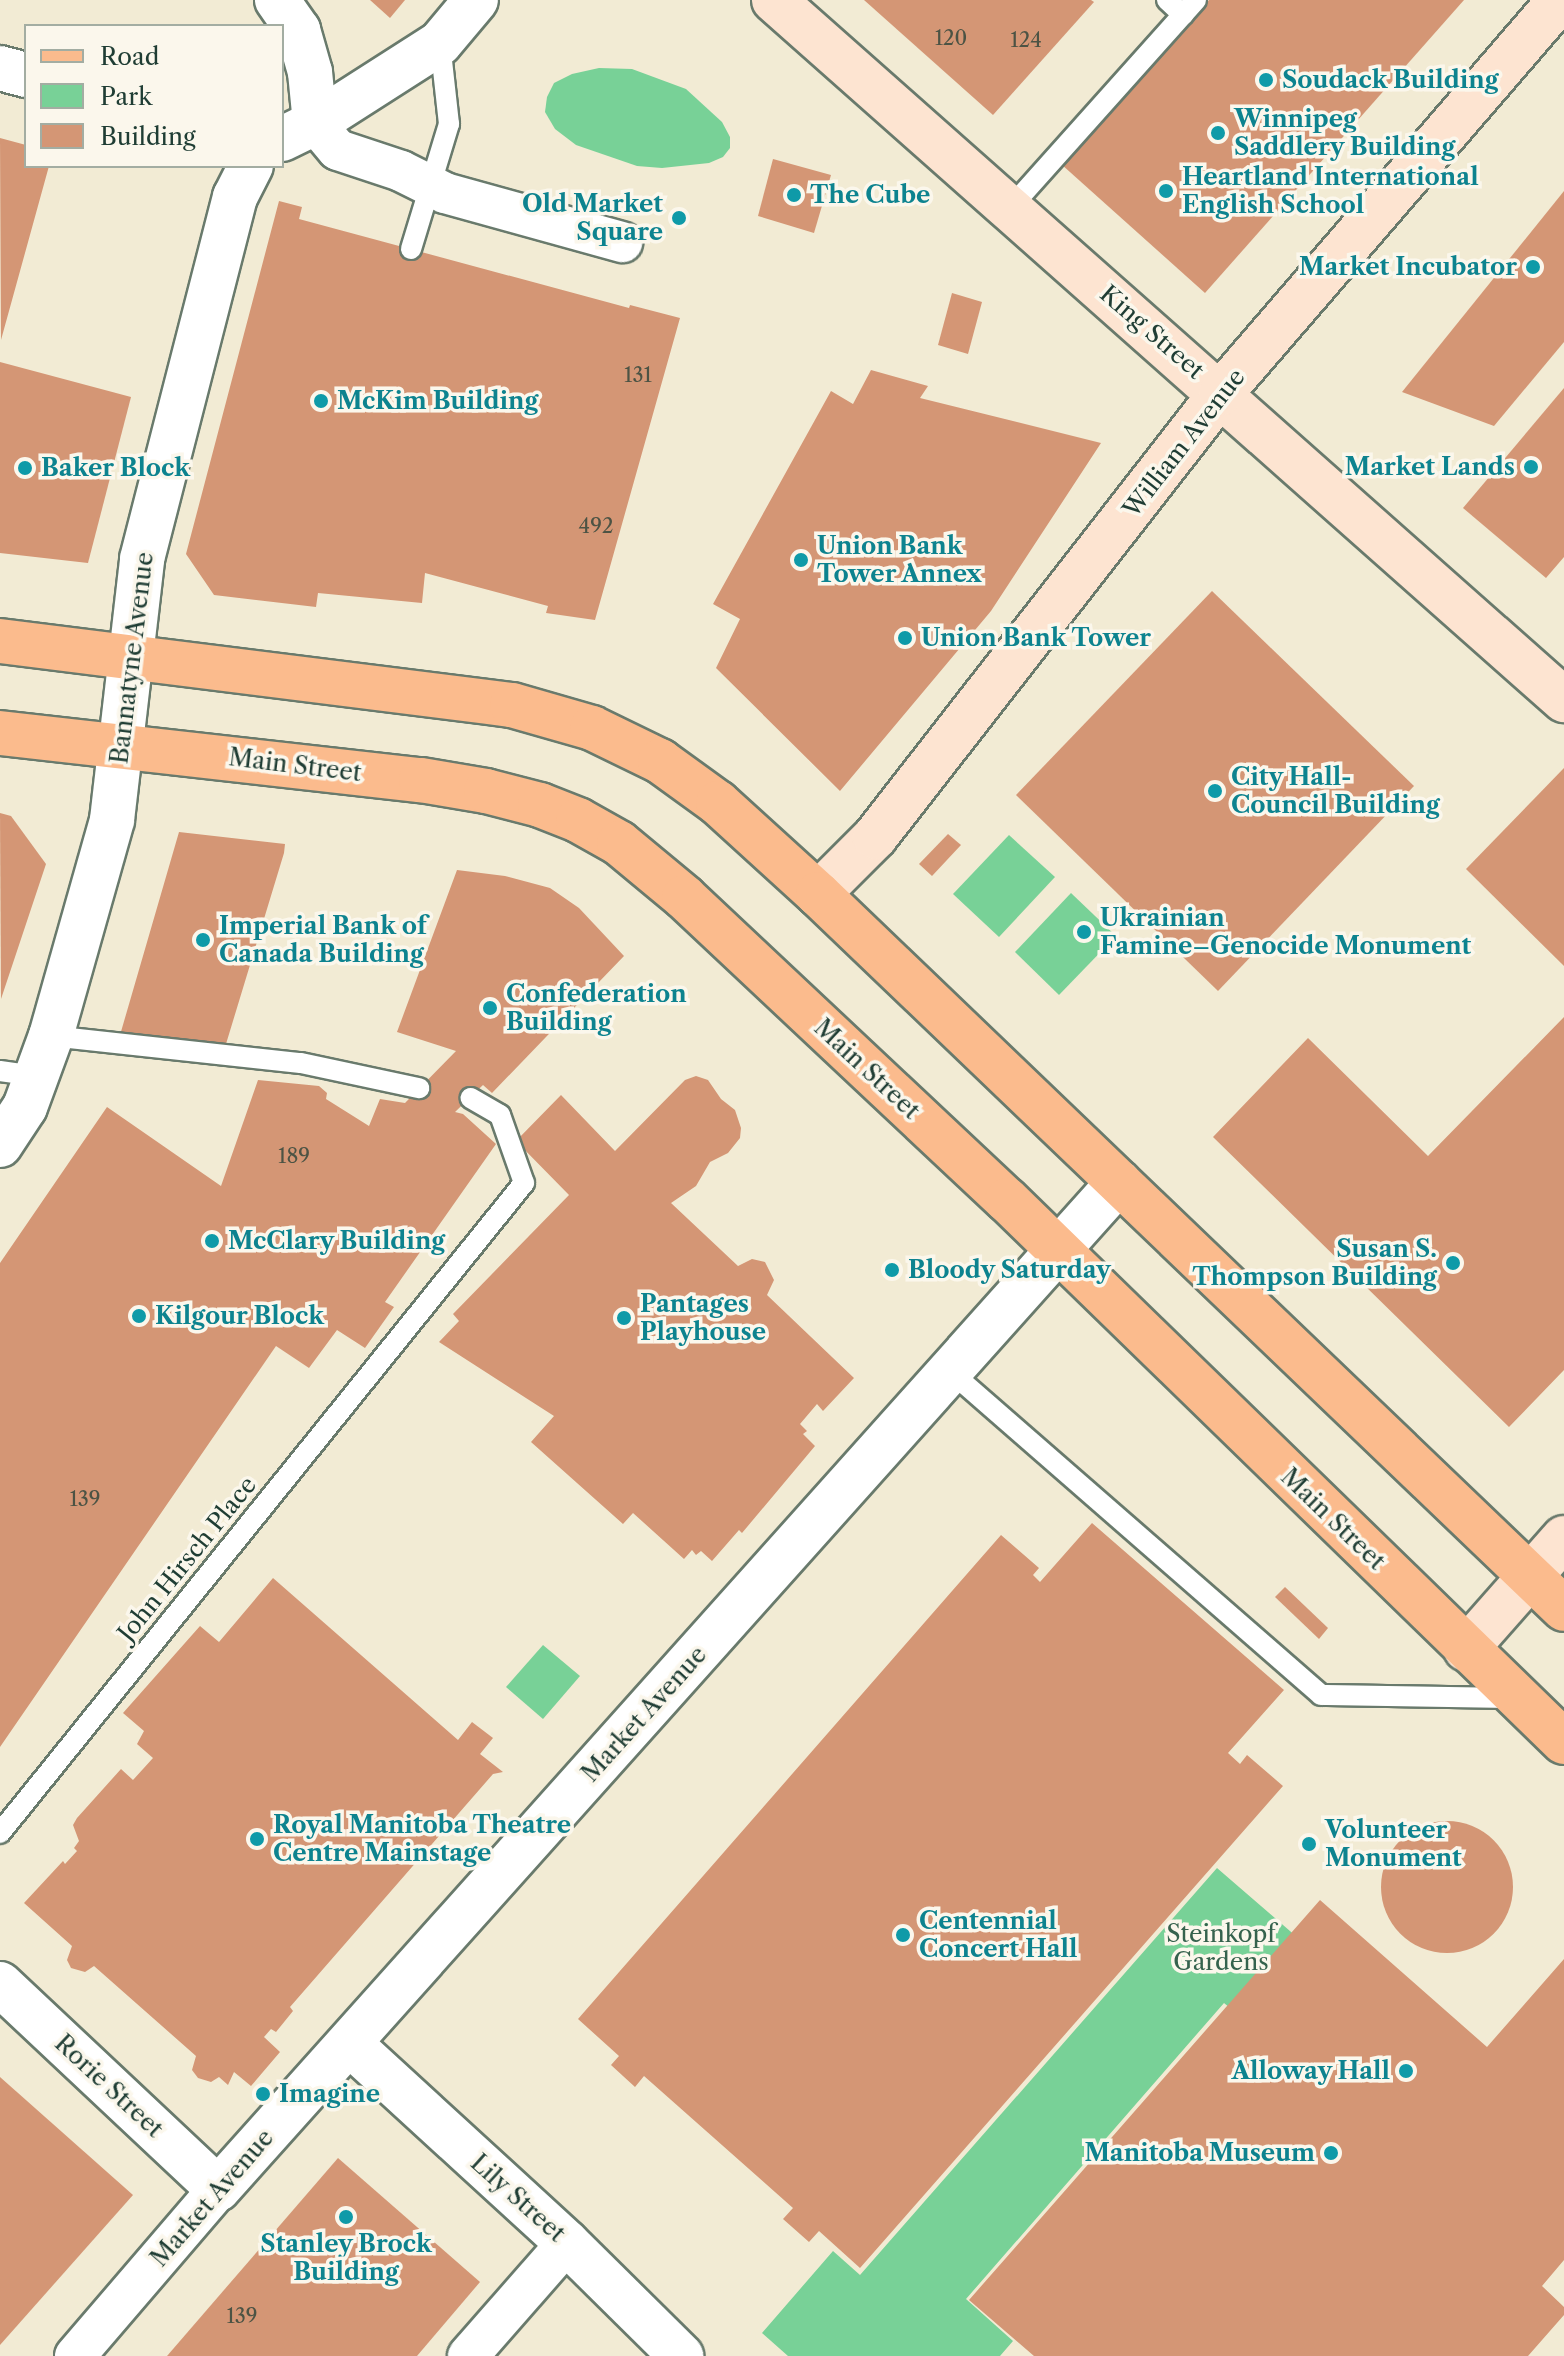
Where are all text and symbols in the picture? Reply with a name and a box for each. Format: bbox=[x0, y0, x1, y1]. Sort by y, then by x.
legend bbox=[24, 24, 284, 168]
house number: 120 bbox=[935, 26, 967, 50]
house number: 124 bbox=[1010, 28, 1042, 52]
text: Road bbox=[100, 42, 159, 71]
place label: Soudack Building bbox=[1282, 66, 1499, 94]
marker: Soudack Building bbox=[1257, 71, 1275, 89]
text: Park bbox=[100, 82, 152, 111]
place label: Winnipeg Saddlery Building bbox=[1234, 105, 1456, 161]
text: Building bbox=[100, 122, 196, 151]
marker: Winnipeg Saddlery Building bbox=[1209, 124, 1227, 142]
place label: Heartland International English School bbox=[1182, 163, 1479, 219]
place label: The Cube bbox=[810, 181, 930, 209]
marker: Heartland International English School bbox=[1157, 182, 1175, 200]
marker: The Cube bbox=[785, 186, 803, 204]
place label: Old Market Square bbox=[522, 190, 663, 246]
marker: Old Market Square bbox=[670, 209, 688, 227]
place label: Market Incubator bbox=[1299, 253, 1517, 281]
marker: Market Incubator bbox=[1524, 258, 1542, 276]
street label: King Street bbox=[1094, 279, 1210, 385]
street label: William Avenue bbox=[1117, 362, 1251, 524]
house number: 131 bbox=[624, 363, 652, 387]
place label: McKim Building bbox=[337, 387, 538, 415]
marker: McKim Building bbox=[312, 392, 330, 410]
place label: Market Lands bbox=[1345, 453, 1515, 481]
place label: Baker Block bbox=[41, 454, 190, 482]
marker: Market Lands bbox=[1522, 458, 1540, 476]
marker: Baker Block bbox=[16, 459, 34, 477]
house number: 492 bbox=[579, 514, 613, 538]
place label: Union Bank Tower Annex bbox=[817, 532, 983, 588]
street label: Bannatyne Avenue bbox=[105, 550, 159, 766]
marker: Union Bank Tower Annex bbox=[792, 551, 810, 569]
place label: Union Bank Tower bbox=[921, 624, 1152, 652]
marker: Union Bank Tower bbox=[896, 629, 914, 647]
street label: Main Street bbox=[227, 743, 363, 787]
place label: City Hall- Council Building bbox=[1231, 763, 1440, 819]
marker: City Hall- Council Building bbox=[1206, 782, 1224, 800]
place label: Ukrainian Famine–Genocide Monument bbox=[1100, 904, 1471, 960]
place label: Imperial Bank of Canada Building bbox=[219, 912, 427, 968]
marker: Ukrainian Famine–Genocide Monument bbox=[1075, 923, 1093, 941]
marker: Imperial Bank of Canada Building bbox=[194, 931, 212, 949]
place label: Confederation Building bbox=[506, 980, 687, 1036]
marker: Confederation Building bbox=[481, 999, 499, 1017]
street label: Main Street bbox=[808, 1013, 926, 1125]
house number: 189 bbox=[278, 1144, 310, 1168]
place label: McClary Building bbox=[228, 1227, 446, 1255]
marker: McClary Building bbox=[203, 1232, 221, 1250]
place label: Susan S. Thompson Building bbox=[1192, 1235, 1437, 1291]
marker: Susan S. Thompson Building bbox=[1444, 1254, 1462, 1272]
place label: Bloody Saturday bbox=[908, 1256, 1111, 1284]
marker: Bloody Saturday bbox=[883, 1261, 901, 1279]
place label: Pantages Playhouse bbox=[640, 1290, 766, 1346]
place label: Kilgour Block bbox=[155, 1302, 324, 1330]
marker: Kilgour Block bbox=[130, 1307, 148, 1325]
marker: Pantages Playhouse bbox=[615, 1309, 633, 1327]
street label: Main Street bbox=[1275, 1462, 1391, 1576]
street label: John Hirsch Place bbox=[112, 1471, 262, 1647]
house number: 139 bbox=[69, 1487, 101, 1511]
street label: Market Avenue bbox=[575, 1640, 713, 1788]
place label: Royal Manitoba Theatre Centre Mainstage bbox=[273, 1811, 572, 1867]
place label: Volunteer Monument bbox=[1325, 1816, 1462, 1872]
marker: Royal Manitoba Theatre Centre Mainstage bbox=[248, 1830, 266, 1848]
marker: Volunteer Monument bbox=[1300, 1835, 1318, 1853]
place label: Centennial Concert Hall bbox=[919, 1907, 1078, 1963]
park label: Steinkopf Gardens bbox=[1166, 1920, 1276, 1976]
marker: Centennial Concert Hall bbox=[894, 1926, 912, 1944]
street label: Rorie Street bbox=[49, 2029, 169, 2143]
place label: Alloway Hall bbox=[1231, 2057, 1390, 2085]
marker: Alloway Hall bbox=[1397, 2062, 1415, 2080]
place label: Imagine bbox=[279, 2080, 380, 2108]
marker: Imagine bbox=[254, 2085, 272, 2103]
street label: Market Avenue bbox=[144, 2123, 280, 2273]
place label: Manitoba Museum bbox=[1084, 2139, 1315, 2167]
marker: Manitoba Museum bbox=[1322, 2144, 1340, 2162]
street label: Lily Street bbox=[465, 2148, 571, 2248]
marker: Stanley Brock Building bbox=[337, 2208, 355, 2226]
place label: Stanley Brock Building bbox=[260, 2230, 432, 2286]
house number: 139 bbox=[226, 2304, 258, 2328]

